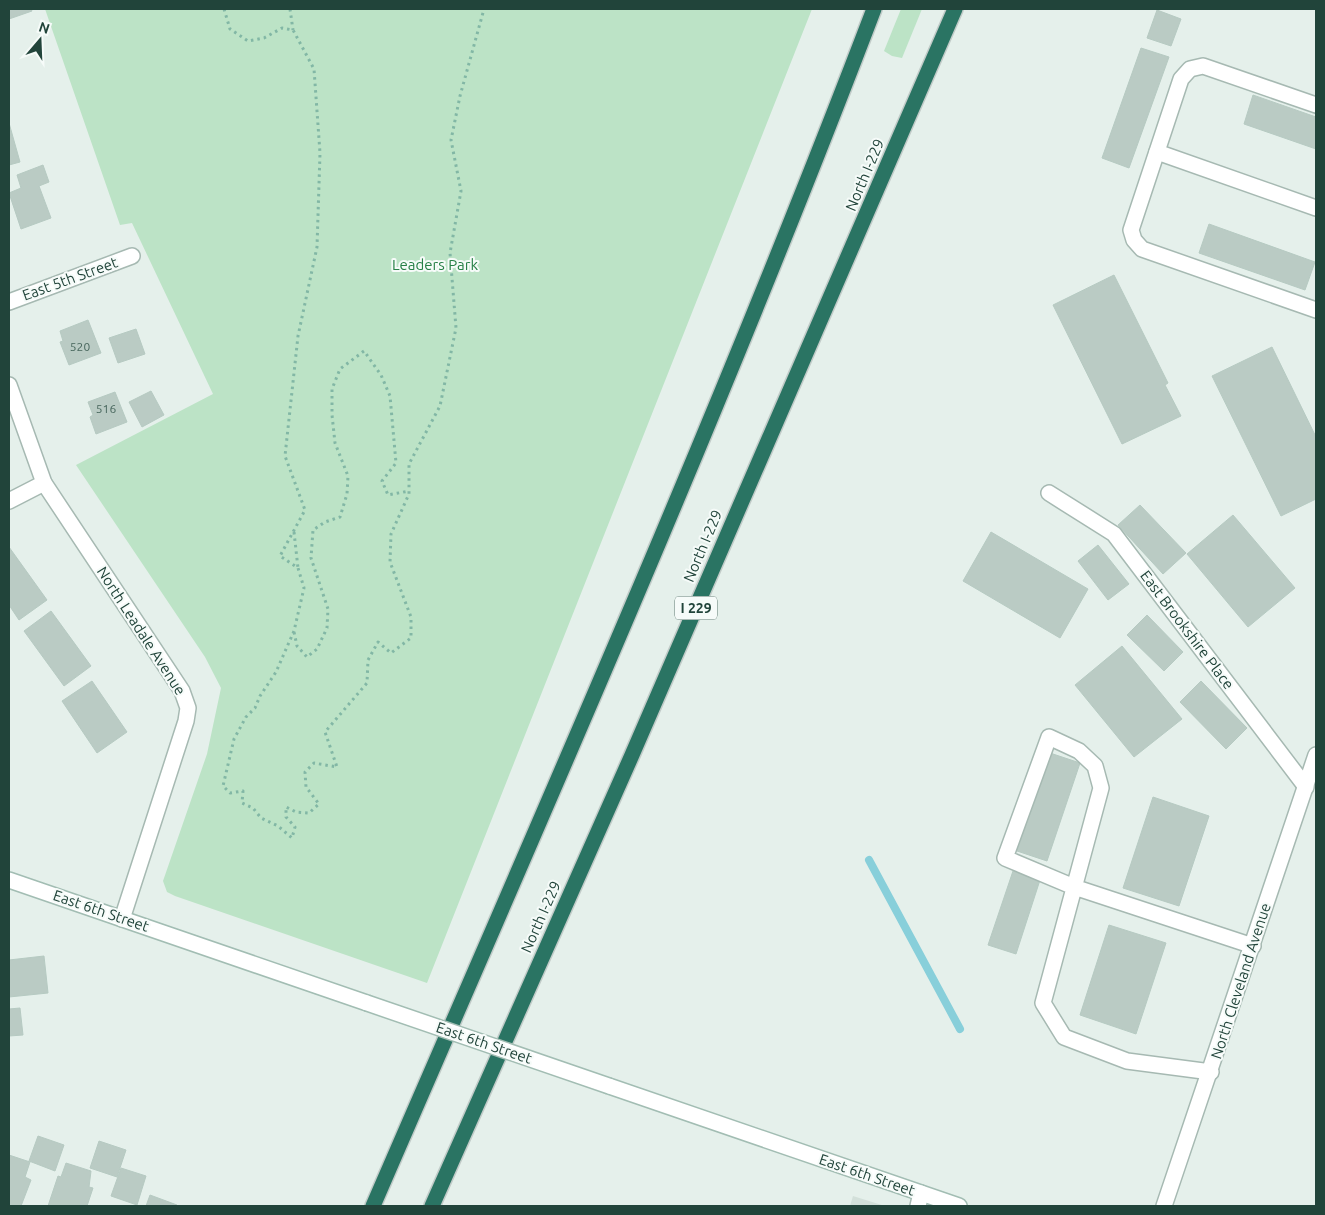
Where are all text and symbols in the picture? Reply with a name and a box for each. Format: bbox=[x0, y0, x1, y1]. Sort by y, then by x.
north arrow bbox=[15, 15, 65, 65]
text: N bbox=[37, 18, 52, 37]
street label: North I-229 bbox=[842, 136, 887, 213]
street label: East 5th Street bbox=[20, 253, 120, 304]
park label: Leaders Park bbox=[392, 256, 478, 273]
house number: 520 bbox=[70, 340, 90, 353]
house number: 516 bbox=[96, 402, 116, 415]
street label: North I-229 bbox=[680, 507, 725, 584]
street label: North Leadale Avenue bbox=[94, 563, 189, 698]
street label: East Brookshire Place bbox=[1137, 567, 1238, 692]
road number: I 229 bbox=[675, 596, 717, 620]
street label: North I-229 bbox=[517, 878, 564, 955]
street label: East 6th Street bbox=[51, 886, 151, 935]
street label: North Cleveland Avenue bbox=[1207, 901, 1274, 1061]
street label: East 6th Street bbox=[434, 1018, 534, 1067]
street label: East 6th Street bbox=[817, 1150, 917, 1199]

